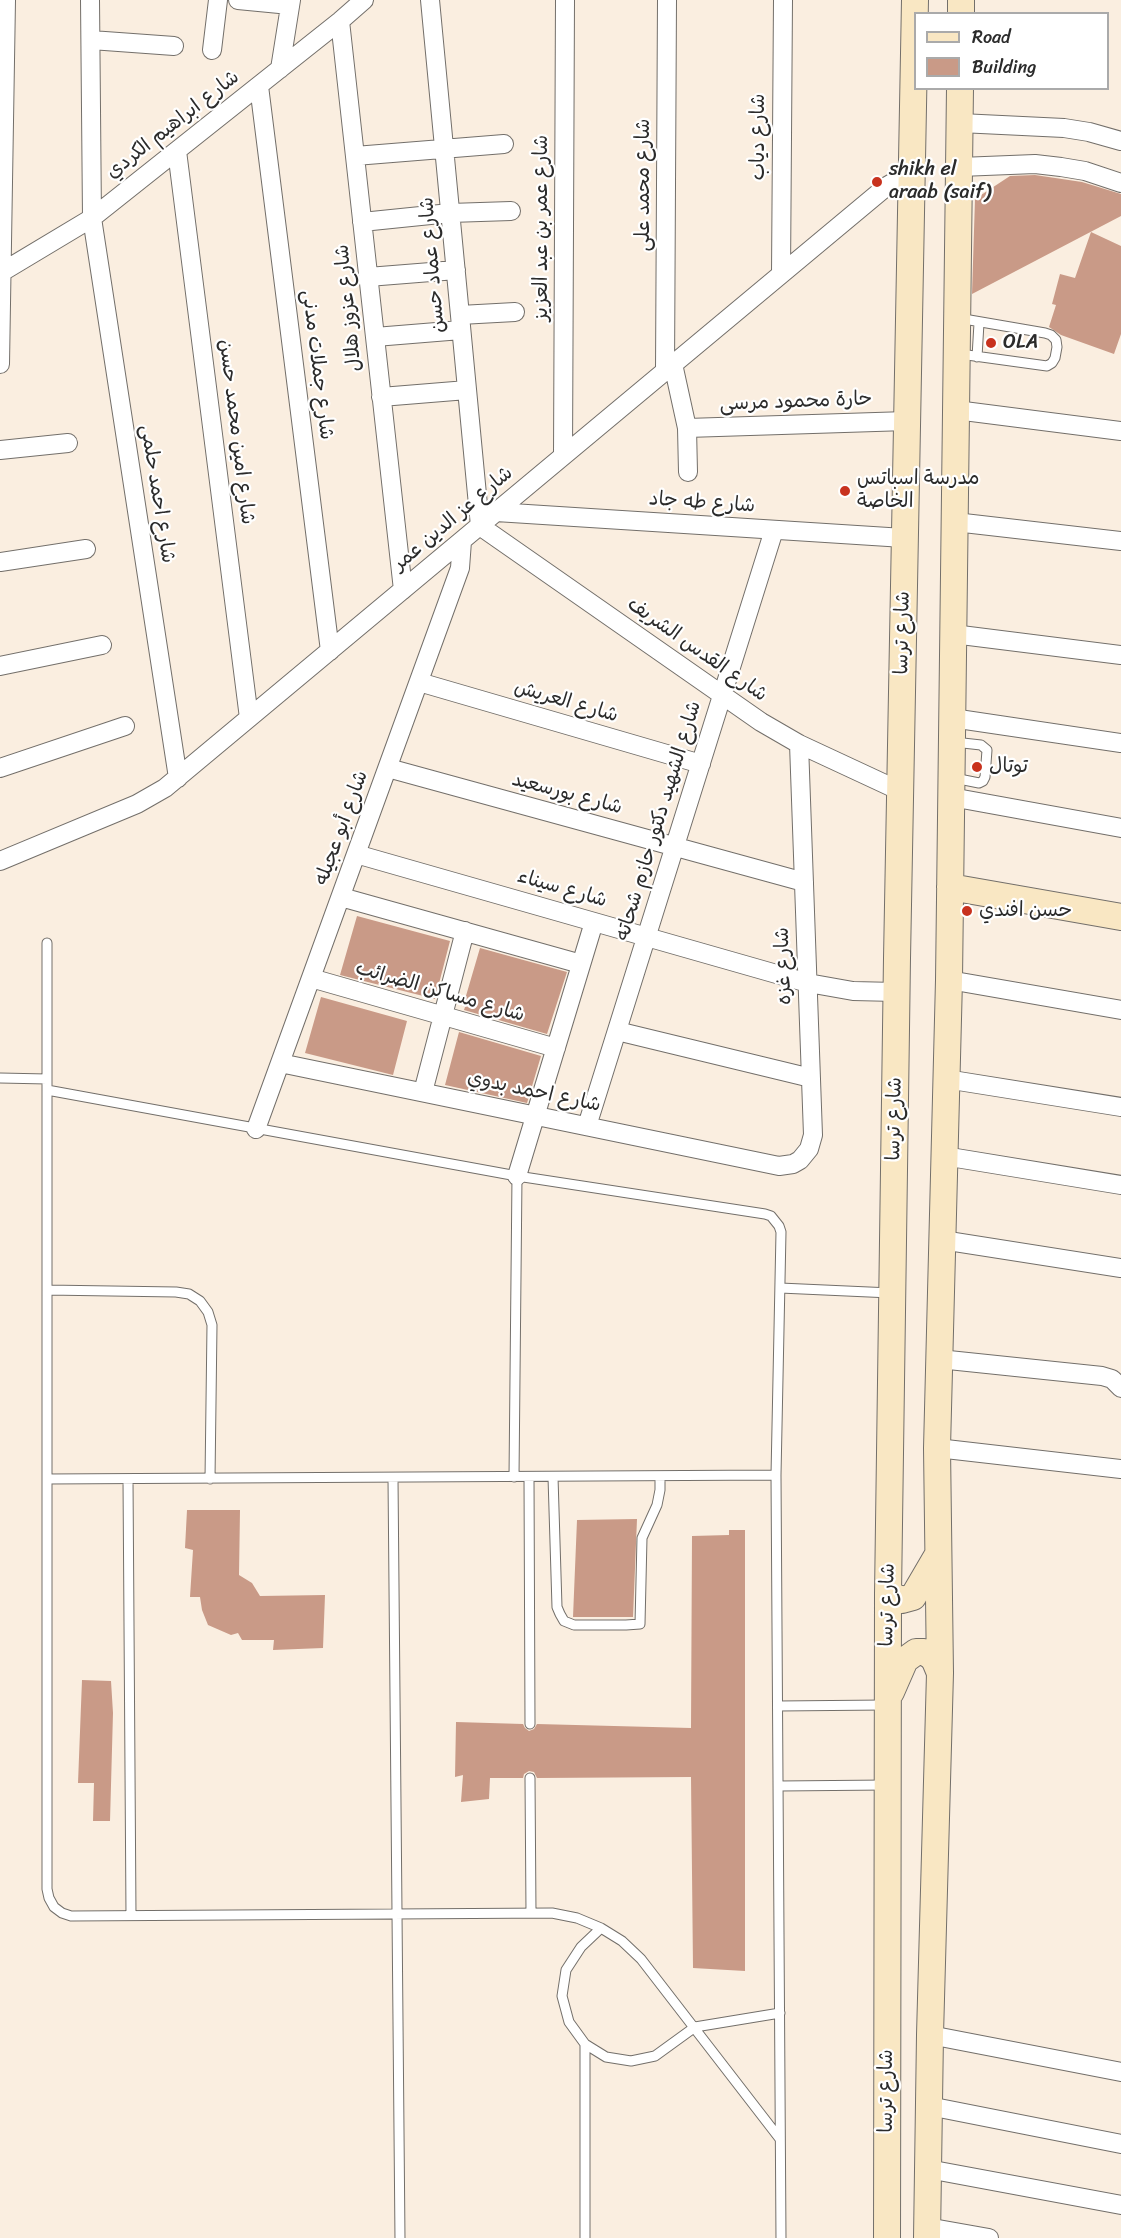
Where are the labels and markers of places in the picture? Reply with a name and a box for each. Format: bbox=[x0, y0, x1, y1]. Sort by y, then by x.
place label: shikh el araab (saif) bbox=[889, 158, 991, 205]
marker: shikh el araab (saif) bbox=[870, 175, 884, 189]
place label: OLA bbox=[1003, 331, 1038, 355]
marker: OLA bbox=[984, 336, 998, 350]
place label: مدرسة اسباتس الخاصة bbox=[857, 467, 979, 514]
marker: مدرسة اسباتس الخاصة bbox=[838, 484, 852, 498]
place label: توتال bbox=[989, 755, 1028, 779]
marker: توتال bbox=[970, 760, 984, 774]
place label: حسن افندي bbox=[979, 899, 1072, 923]
marker: حسن افندي bbox=[960, 904, 974, 918]

